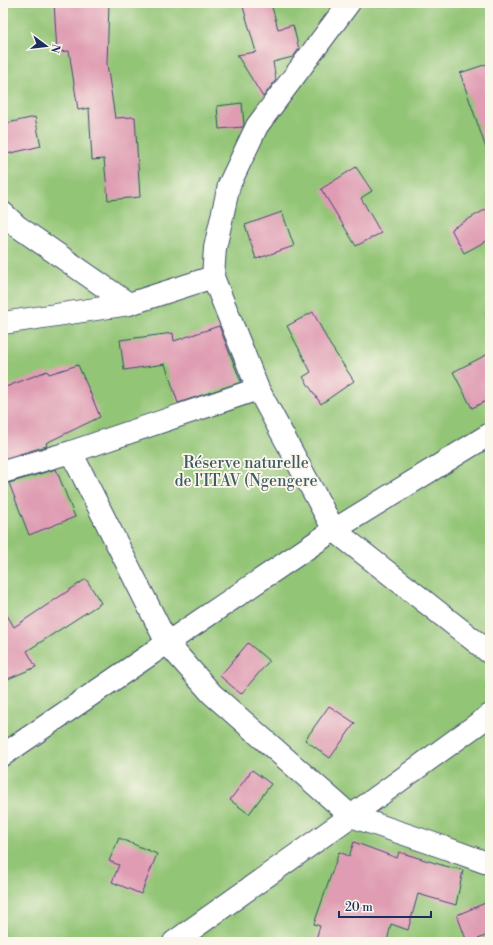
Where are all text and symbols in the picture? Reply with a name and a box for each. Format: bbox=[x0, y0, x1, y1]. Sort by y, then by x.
north arrow bbox=[26, 26, 66, 66]
text: N bbox=[47, 42, 63, 55]
park label: Réserve naturelle de l'ITAV (Ngengere bbox=[174, 453, 318, 491]
scale bar bbox=[339, 893, 431, 919]
text: 20 m bbox=[345, 900, 373, 915]

